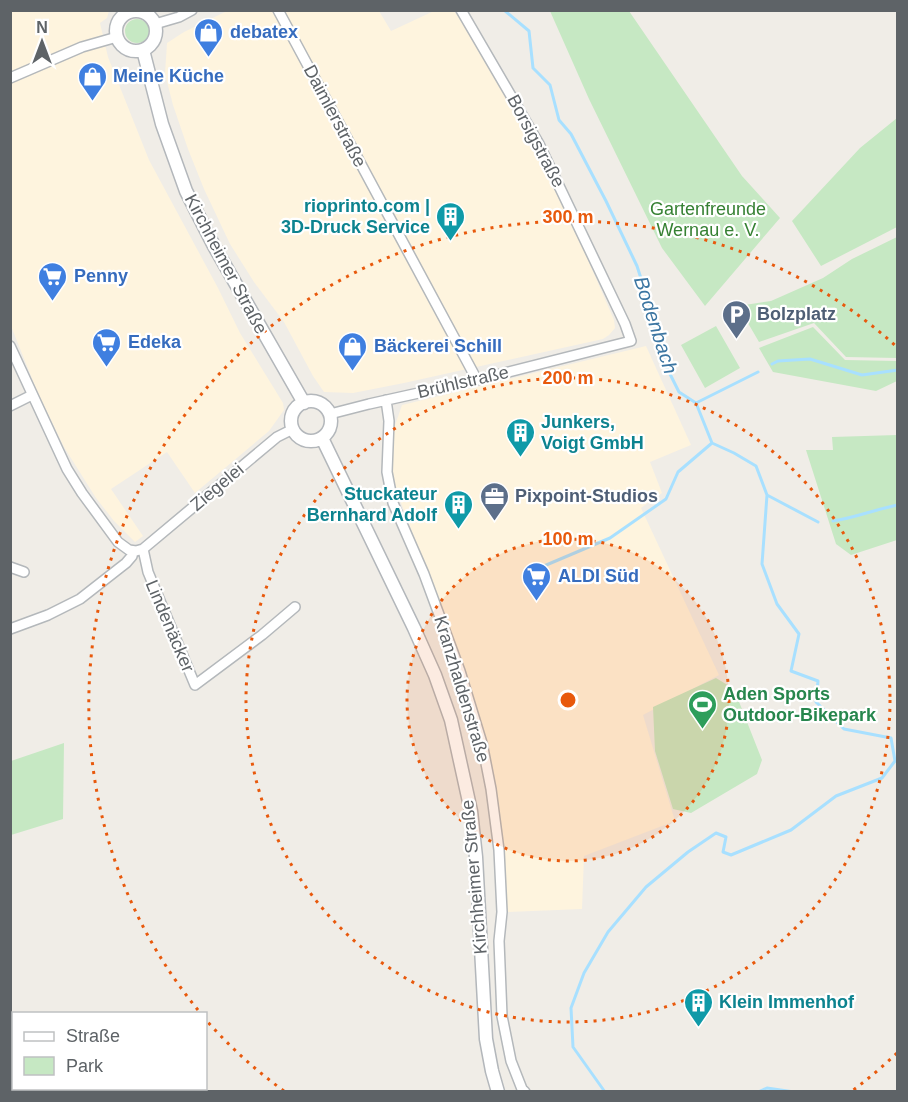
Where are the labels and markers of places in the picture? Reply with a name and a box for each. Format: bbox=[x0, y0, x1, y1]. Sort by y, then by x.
shop icon: debatex bbox=[193, 16, 225, 58]
place label: debatex bbox=[230, 22, 298, 42]
shop icon: Meine Küche bbox=[76, 60, 108, 102]
place label: Meine Küche bbox=[113, 66, 224, 86]
place label: rioprinto.com | 3D-Druck Service bbox=[281, 196, 430, 237]
building icon: rioprinto.com | 3D-Druck Service bbox=[435, 200, 467, 242]
supermarket icon: Penny bbox=[37, 260, 69, 302]
place label: Penny bbox=[74, 266, 128, 286]
parking icon: Bolzplatz bbox=[720, 298, 752, 340]
place label: Bolzplatz bbox=[757, 304, 836, 324]
supermarket icon: Edeka bbox=[91, 326, 123, 368]
shop icon: Bäckerei Schill bbox=[337, 330, 369, 372]
place label: Edeka bbox=[128, 332, 182, 352]
place label: Bäckerei Schill bbox=[374, 336, 502, 356]
place label: Junkers, Voigt GmbH bbox=[541, 412, 644, 453]
building icon: Junkers, Voigt GmbH bbox=[504, 416, 536, 458]
office icon: Pixpoint-Studios bbox=[478, 480, 510, 522]
place label: Stuckateur Bernhard Adolf bbox=[307, 484, 438, 525]
place label: Pixpoint-Studios bbox=[515, 486, 658, 506]
building icon: Stuckateur Bernhard Adolf bbox=[442, 488, 474, 530]
supermarket icon: ALDI Süd bbox=[521, 560, 553, 602]
place label: ALDI Süd bbox=[558, 566, 639, 586]
place label: Aden Sports Outdoor-Bikepark bbox=[723, 684, 877, 725]
sports icon: Aden Sports Outdoor-Bikepark bbox=[686, 688, 718, 730]
centre of rings bbox=[558, 690, 578, 710]
building icon: Klein Immenhof bbox=[682, 986, 714, 1028]
place label: Klein Immenhof bbox=[719, 992, 855, 1012]

